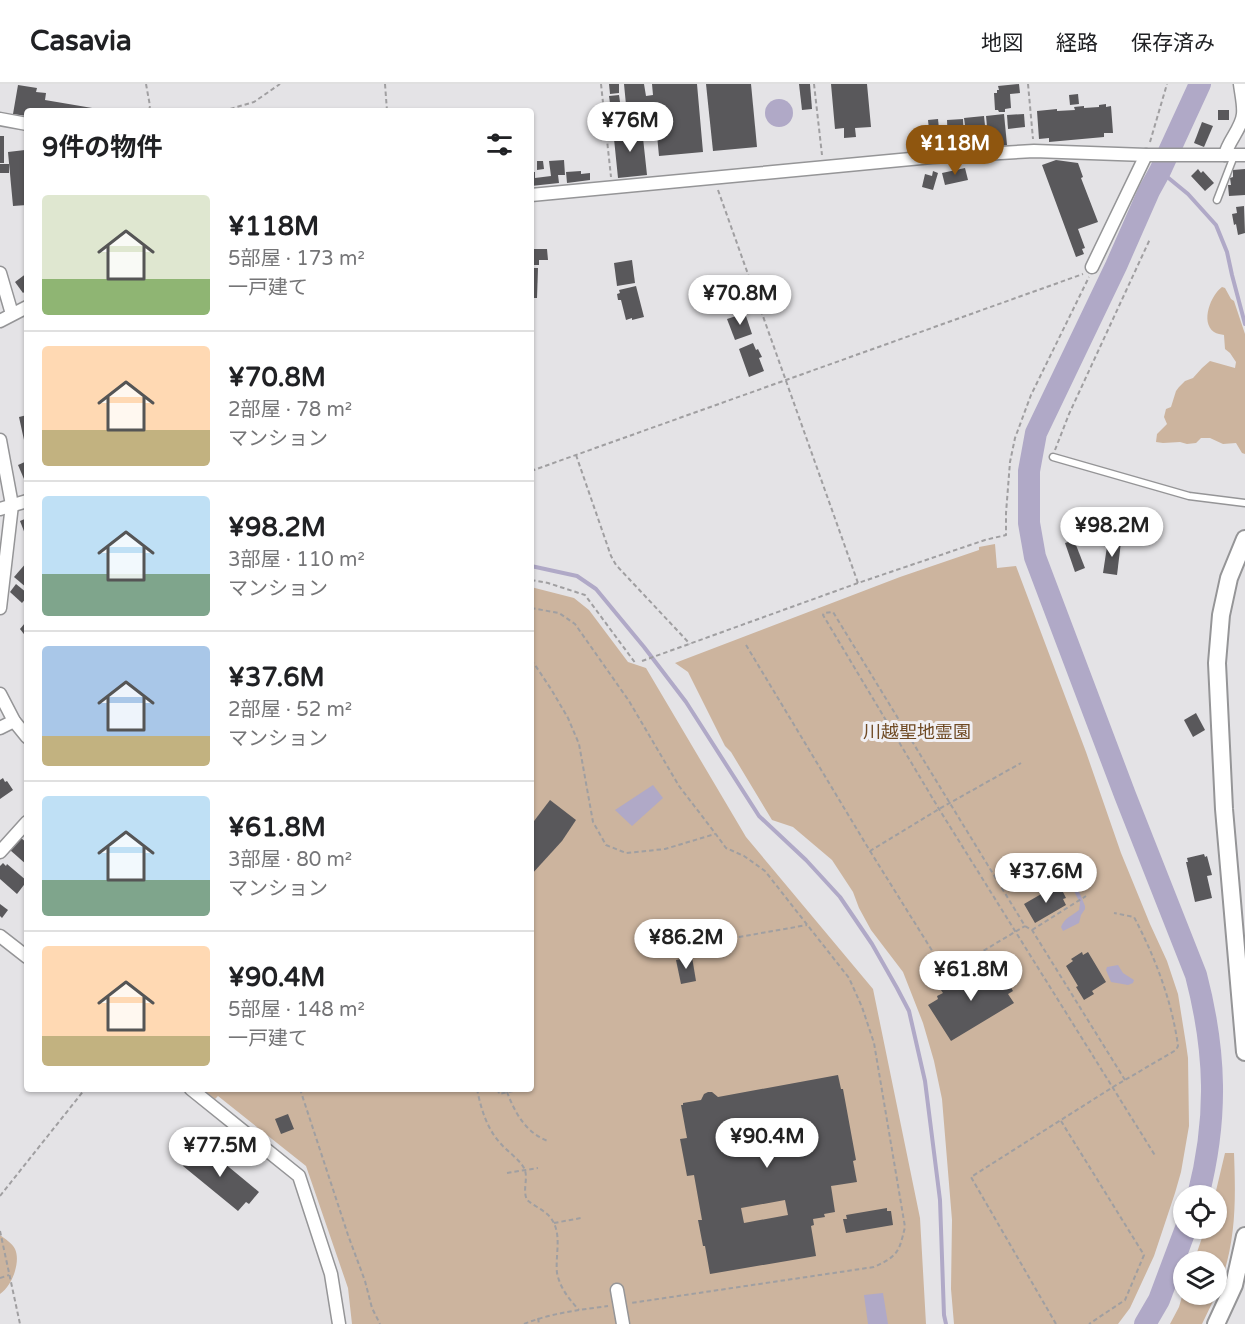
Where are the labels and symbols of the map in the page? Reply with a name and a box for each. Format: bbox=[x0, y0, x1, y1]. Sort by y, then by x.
pin: ¥76M bbox=[594, 102, 666, 153]
pin: ¥118M bbox=[913, 125, 997, 176]
pin: ¥70.8M bbox=[691, 275, 789, 326]
pin: ¥98.2M bbox=[1063, 507, 1161, 558]
park label: 川越聖地霊園 bbox=[863, 721, 971, 743]
pin: ¥37.6M bbox=[997, 853, 1095, 904]
pin: ¥86.2M bbox=[637, 919, 735, 970]
pin: ¥61.8M bbox=[922, 951, 1020, 1002]
pin: ¥90.4M bbox=[718, 1118, 816, 1169]
pin: ¥77.5M bbox=[171, 1127, 269, 1178]

